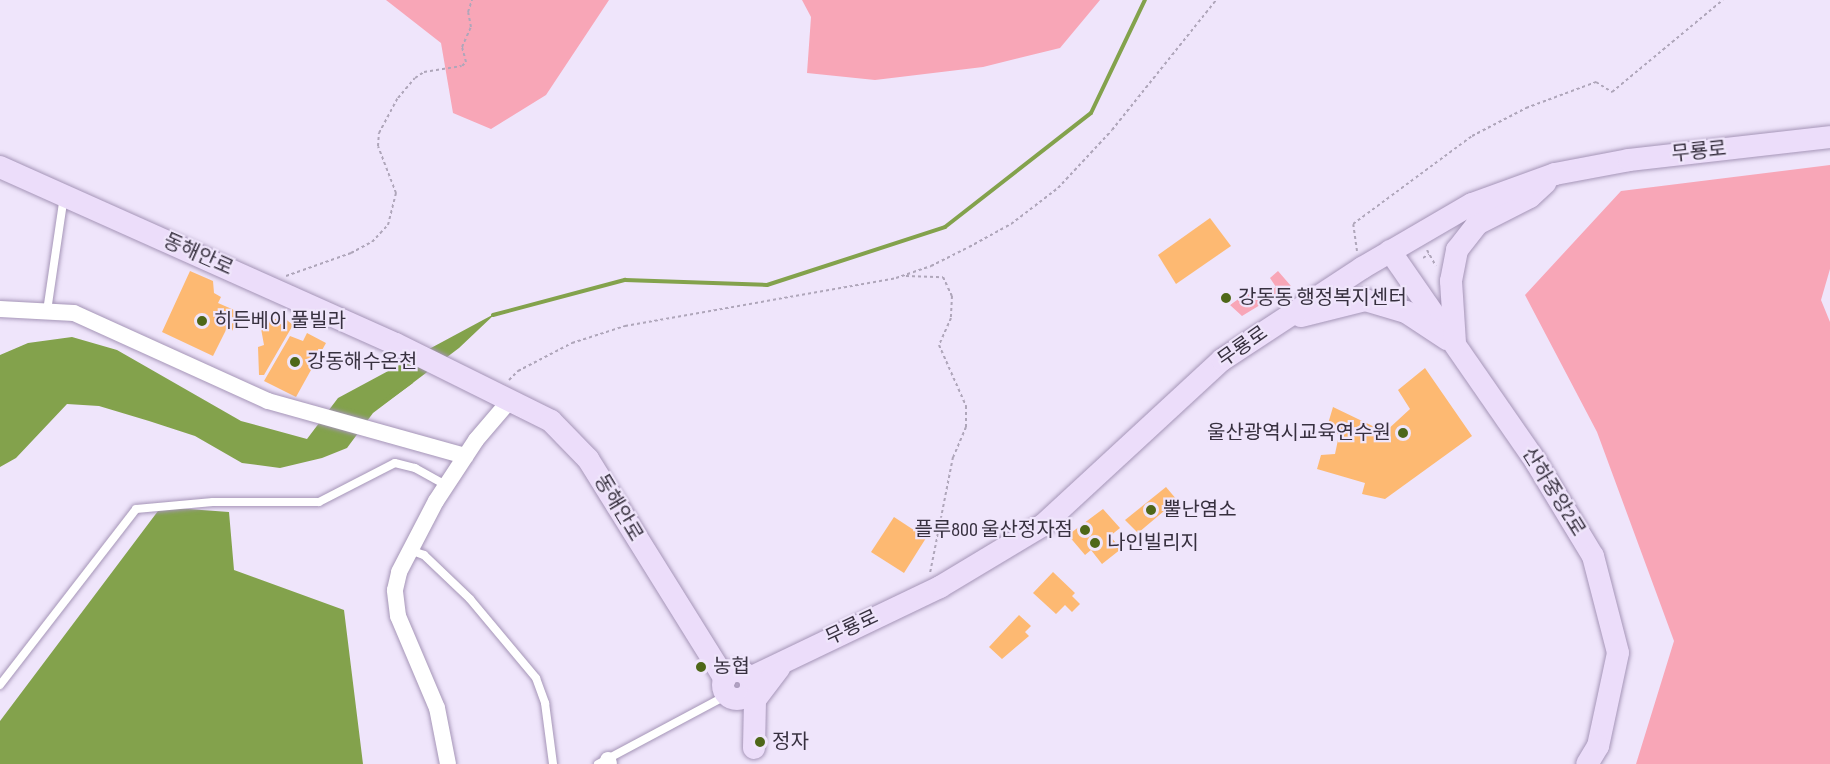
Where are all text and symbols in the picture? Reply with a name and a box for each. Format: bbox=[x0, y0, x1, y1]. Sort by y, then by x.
street label: 무룡로 bbox=[1670, 137, 1728, 167]
street label: 동해안로 bbox=[160, 229, 236, 281]
place label: 강동동 행정복지센터 bbox=[1238, 286, 1407, 310]
marker: 강동동 행정복지센터 bbox=[1219, 291, 1233, 305]
place label: 히든베이 풀빌라 bbox=[214, 309, 346, 333]
marker: 히든베이 풀빌라 bbox=[195, 314, 209, 328]
street label: 무룡로 bbox=[1214, 321, 1272, 373]
place label: 강동해수온천 bbox=[307, 350, 417, 374]
marker: 강동해수온천 bbox=[288, 355, 302, 369]
place label: 울산광역시교육연수원 bbox=[1207, 421, 1391, 445]
marker: 울산광역시교육연수원 bbox=[1396, 426, 1410, 440]
street label: 산하중앙2로 bbox=[1516, 443, 1590, 541]
street label: 동해안로 bbox=[589, 470, 647, 546]
place label: 뿔난염소 bbox=[1163, 498, 1237, 522]
marker: 뿔난염소 bbox=[1144, 503, 1158, 517]
place label: 플루800 울산정자점 bbox=[914, 518, 1073, 542]
marker: 플루800 울산정자점 bbox=[1078, 523, 1092, 537]
place label: 나인빌리지 bbox=[1107, 531, 1199, 555]
marker: 나인빌리지 bbox=[1088, 536, 1102, 550]
street label: 무룡로 bbox=[822, 605, 882, 651]
place label: 농협 bbox=[713, 655, 750, 679]
marker: 농협 bbox=[694, 660, 708, 674]
place label: 정자 bbox=[772, 730, 809, 754]
marker: 정자 bbox=[753, 735, 767, 749]

